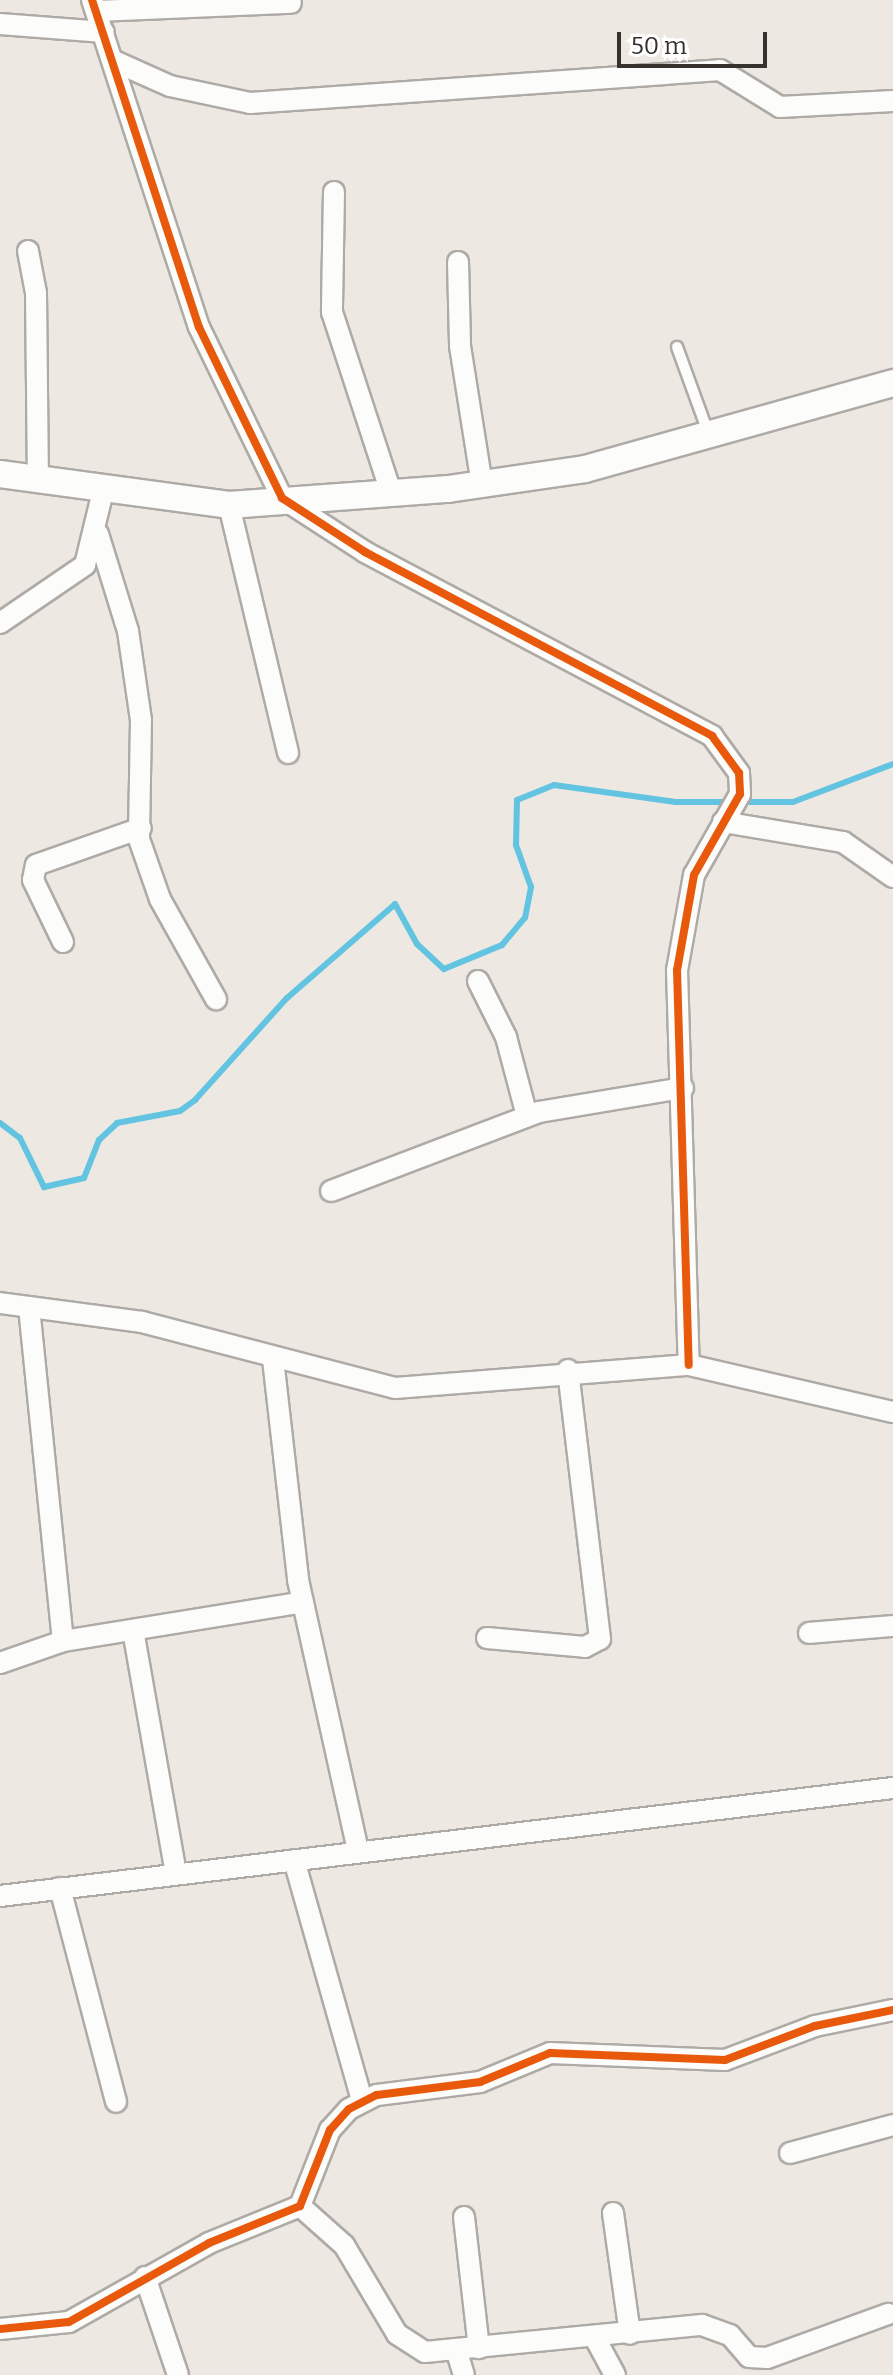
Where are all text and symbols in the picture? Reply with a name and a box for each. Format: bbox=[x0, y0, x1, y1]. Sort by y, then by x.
scale bar bbox=[621, 16, 771, 66]
text: 50 m bbox=[631, 32, 687, 60]

